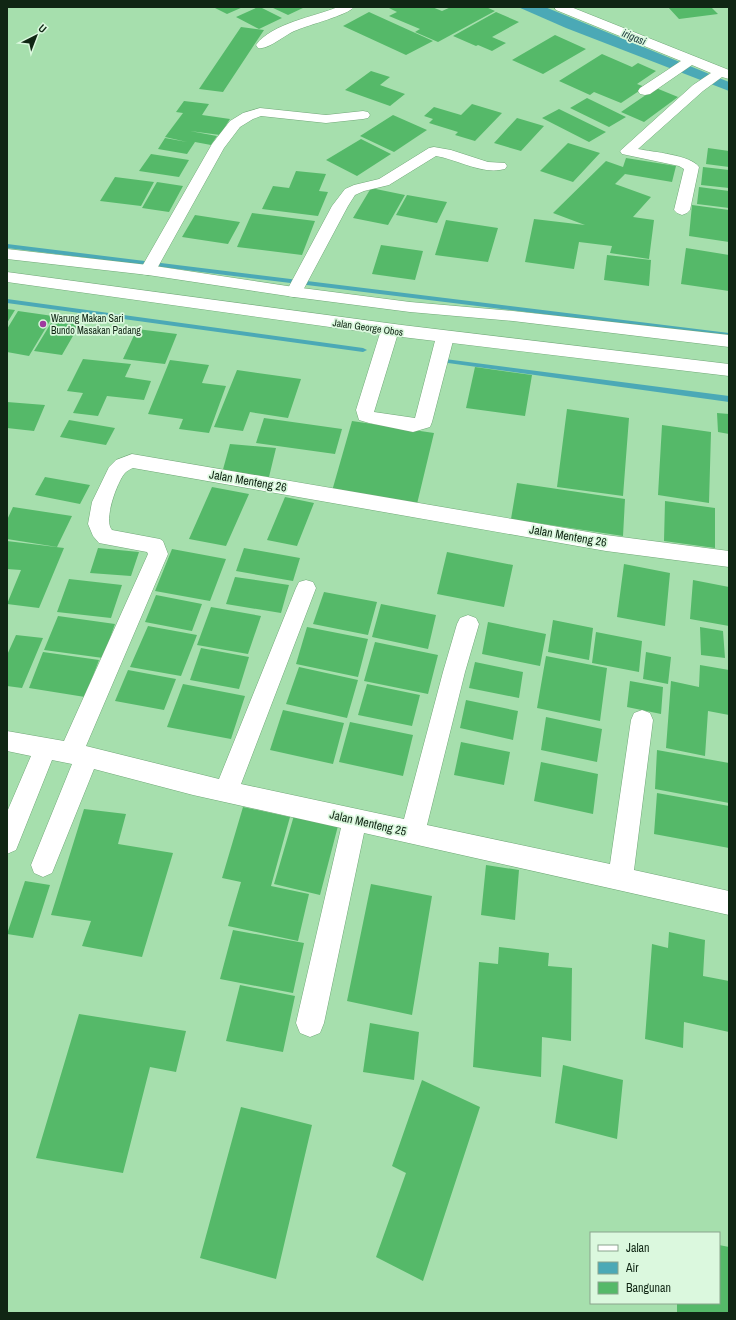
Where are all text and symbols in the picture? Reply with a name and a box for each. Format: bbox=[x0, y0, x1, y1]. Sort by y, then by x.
north arrow bbox=[16, 16, 56, 56]
text: U bbox=[36, 21, 50, 36]
water label: irigasi bbox=[620, 26, 649, 48]
place label: Warung Makan Sari Bundo Masakan Padang bbox=[51, 312, 141, 337]
street label: Jalan George Obos bbox=[332, 316, 404, 339]
marker: Warung Makan Sari Bundo Masakan Padang bbox=[38, 319, 48, 329]
street label: Jalan Menteng 26 bbox=[208, 466, 288, 496]
street label: Jalan Menteng 26 bbox=[528, 521, 608, 551]
street label: Jalan Menteng 25 bbox=[328, 806, 408, 840]
legend bbox=[590, 1232, 720, 1304]
text: Jalan bbox=[626, 1240, 650, 1256]
text: Air bbox=[625, 1260, 639, 1276]
text: Bangunan bbox=[626, 1280, 671, 1296]

